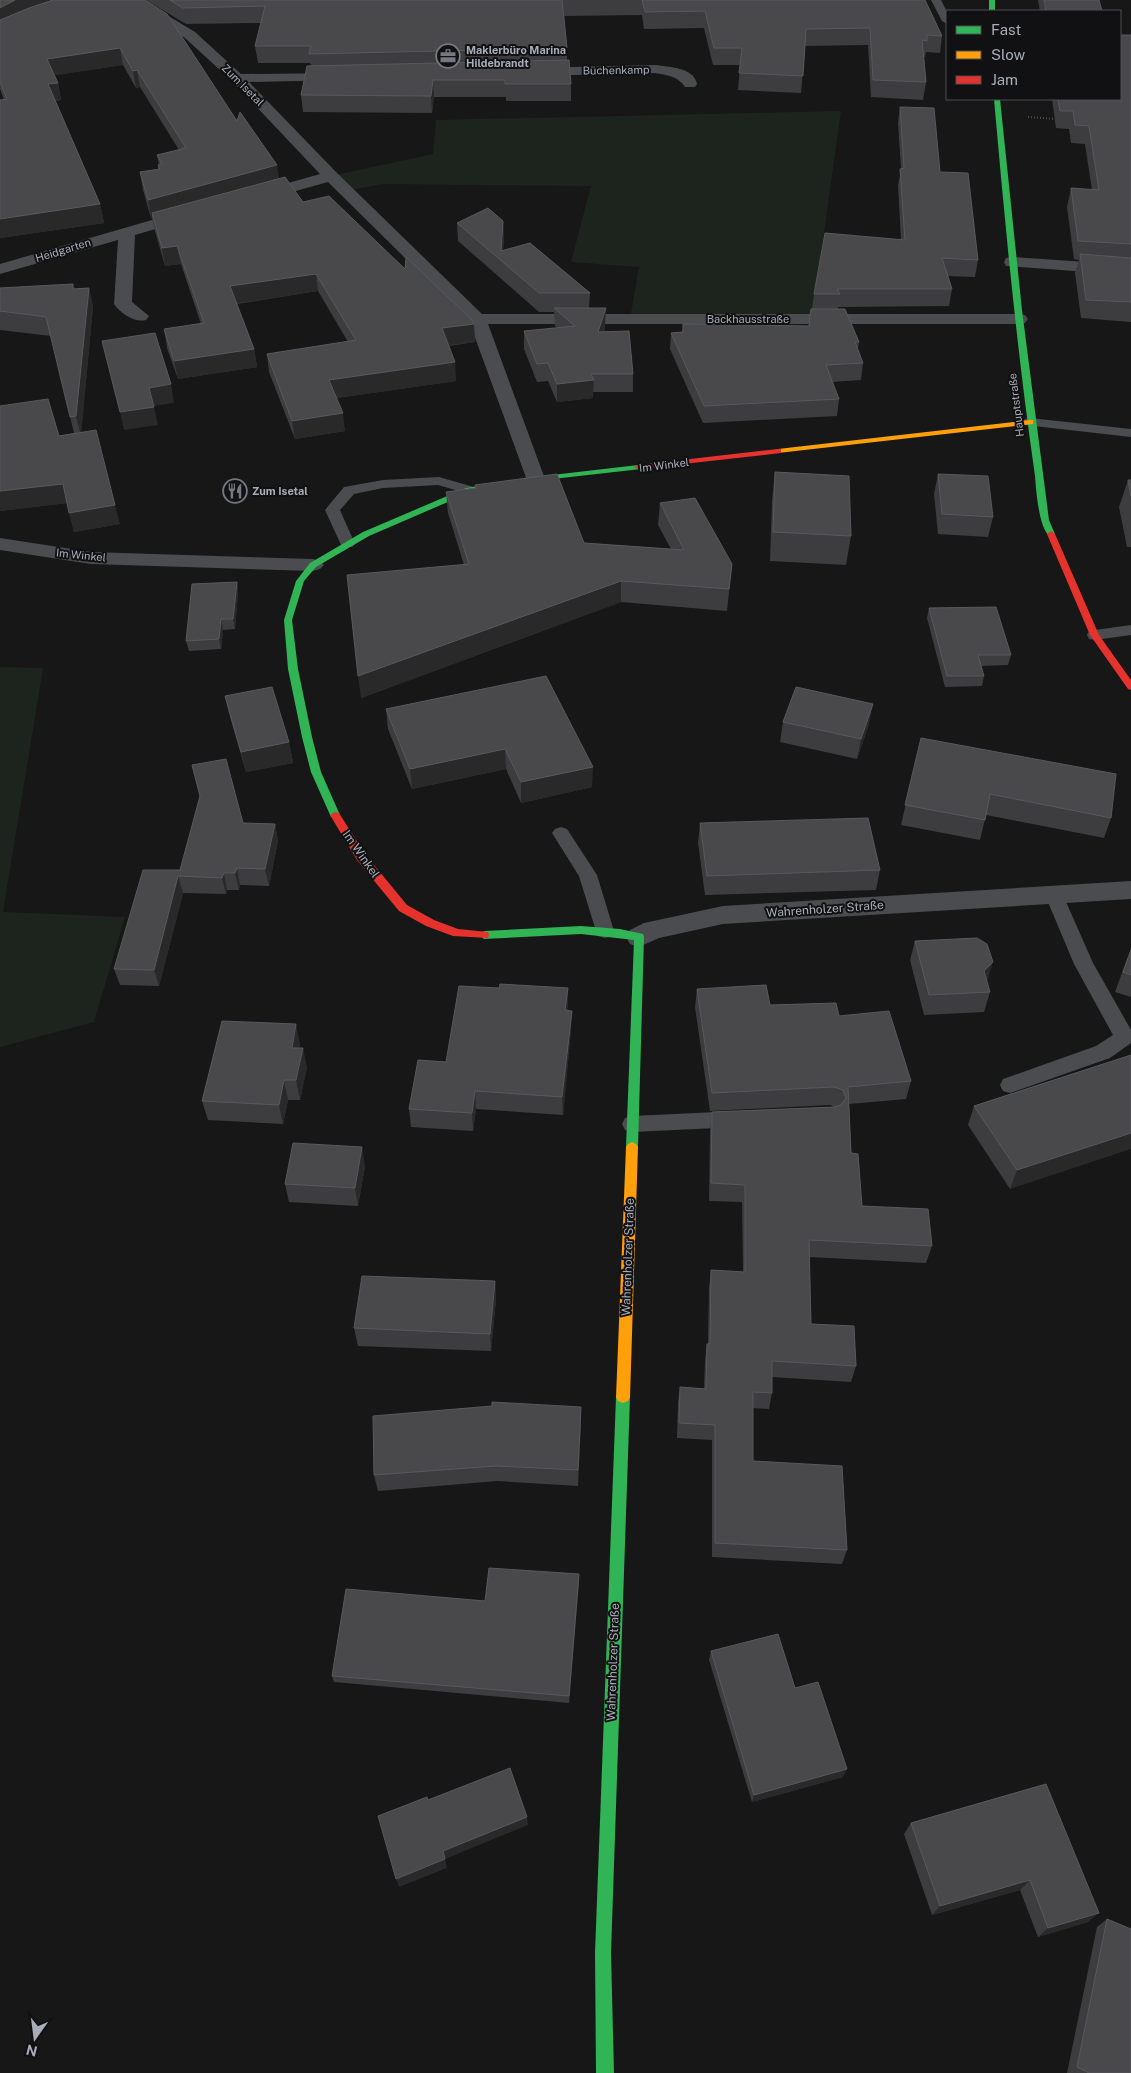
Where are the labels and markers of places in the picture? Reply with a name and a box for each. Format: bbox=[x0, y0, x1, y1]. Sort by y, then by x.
office icon: Maklerbüro Marina Hildebrandt bbox=[435, 43, 461, 69]
place label: Maklerbüro Marina Hildebrandt bbox=[466, 44, 566, 69]
restaurant icon: Zum Isetal bbox=[222, 478, 248, 504]
place label: Zum Isetal bbox=[252, 485, 308, 497]

